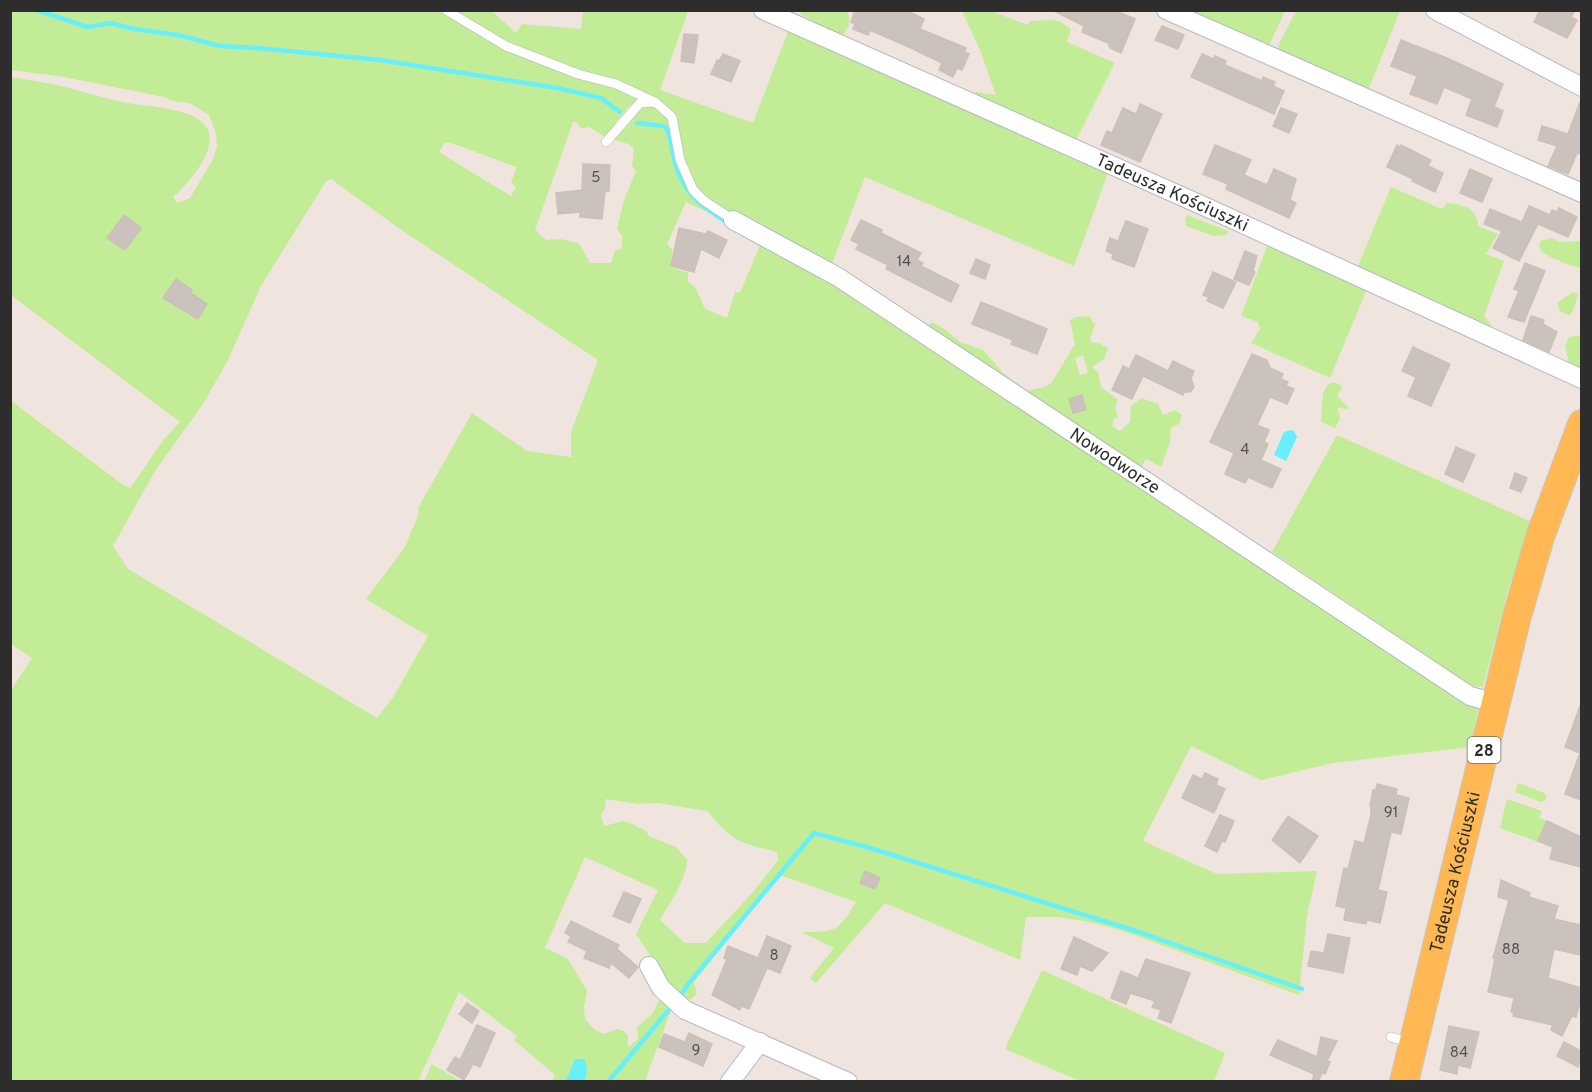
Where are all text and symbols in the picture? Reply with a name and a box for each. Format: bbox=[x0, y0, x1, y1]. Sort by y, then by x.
street label: Tadeusza Kościuszki bbox=[1092, 149, 1252, 238]
house number: 5 bbox=[591, 169, 601, 188]
house number: 14 bbox=[897, 253, 911, 272]
street label: Nowodworze bbox=[1065, 424, 1164, 500]
house number: 4 bbox=[1240, 441, 1250, 460]
road number: 28 bbox=[1468, 737, 1500, 763]
street label: Tadeusza Kościuszki bbox=[1426, 790, 1487, 955]
house number: 91 bbox=[1384, 804, 1398, 823]
house number: 88 bbox=[1502, 941, 1520, 960]
house number: 8 bbox=[769, 947, 779, 966]
house number: 9 bbox=[692, 1042, 700, 1061]
house number: 84 bbox=[1450, 1044, 1468, 1063]

